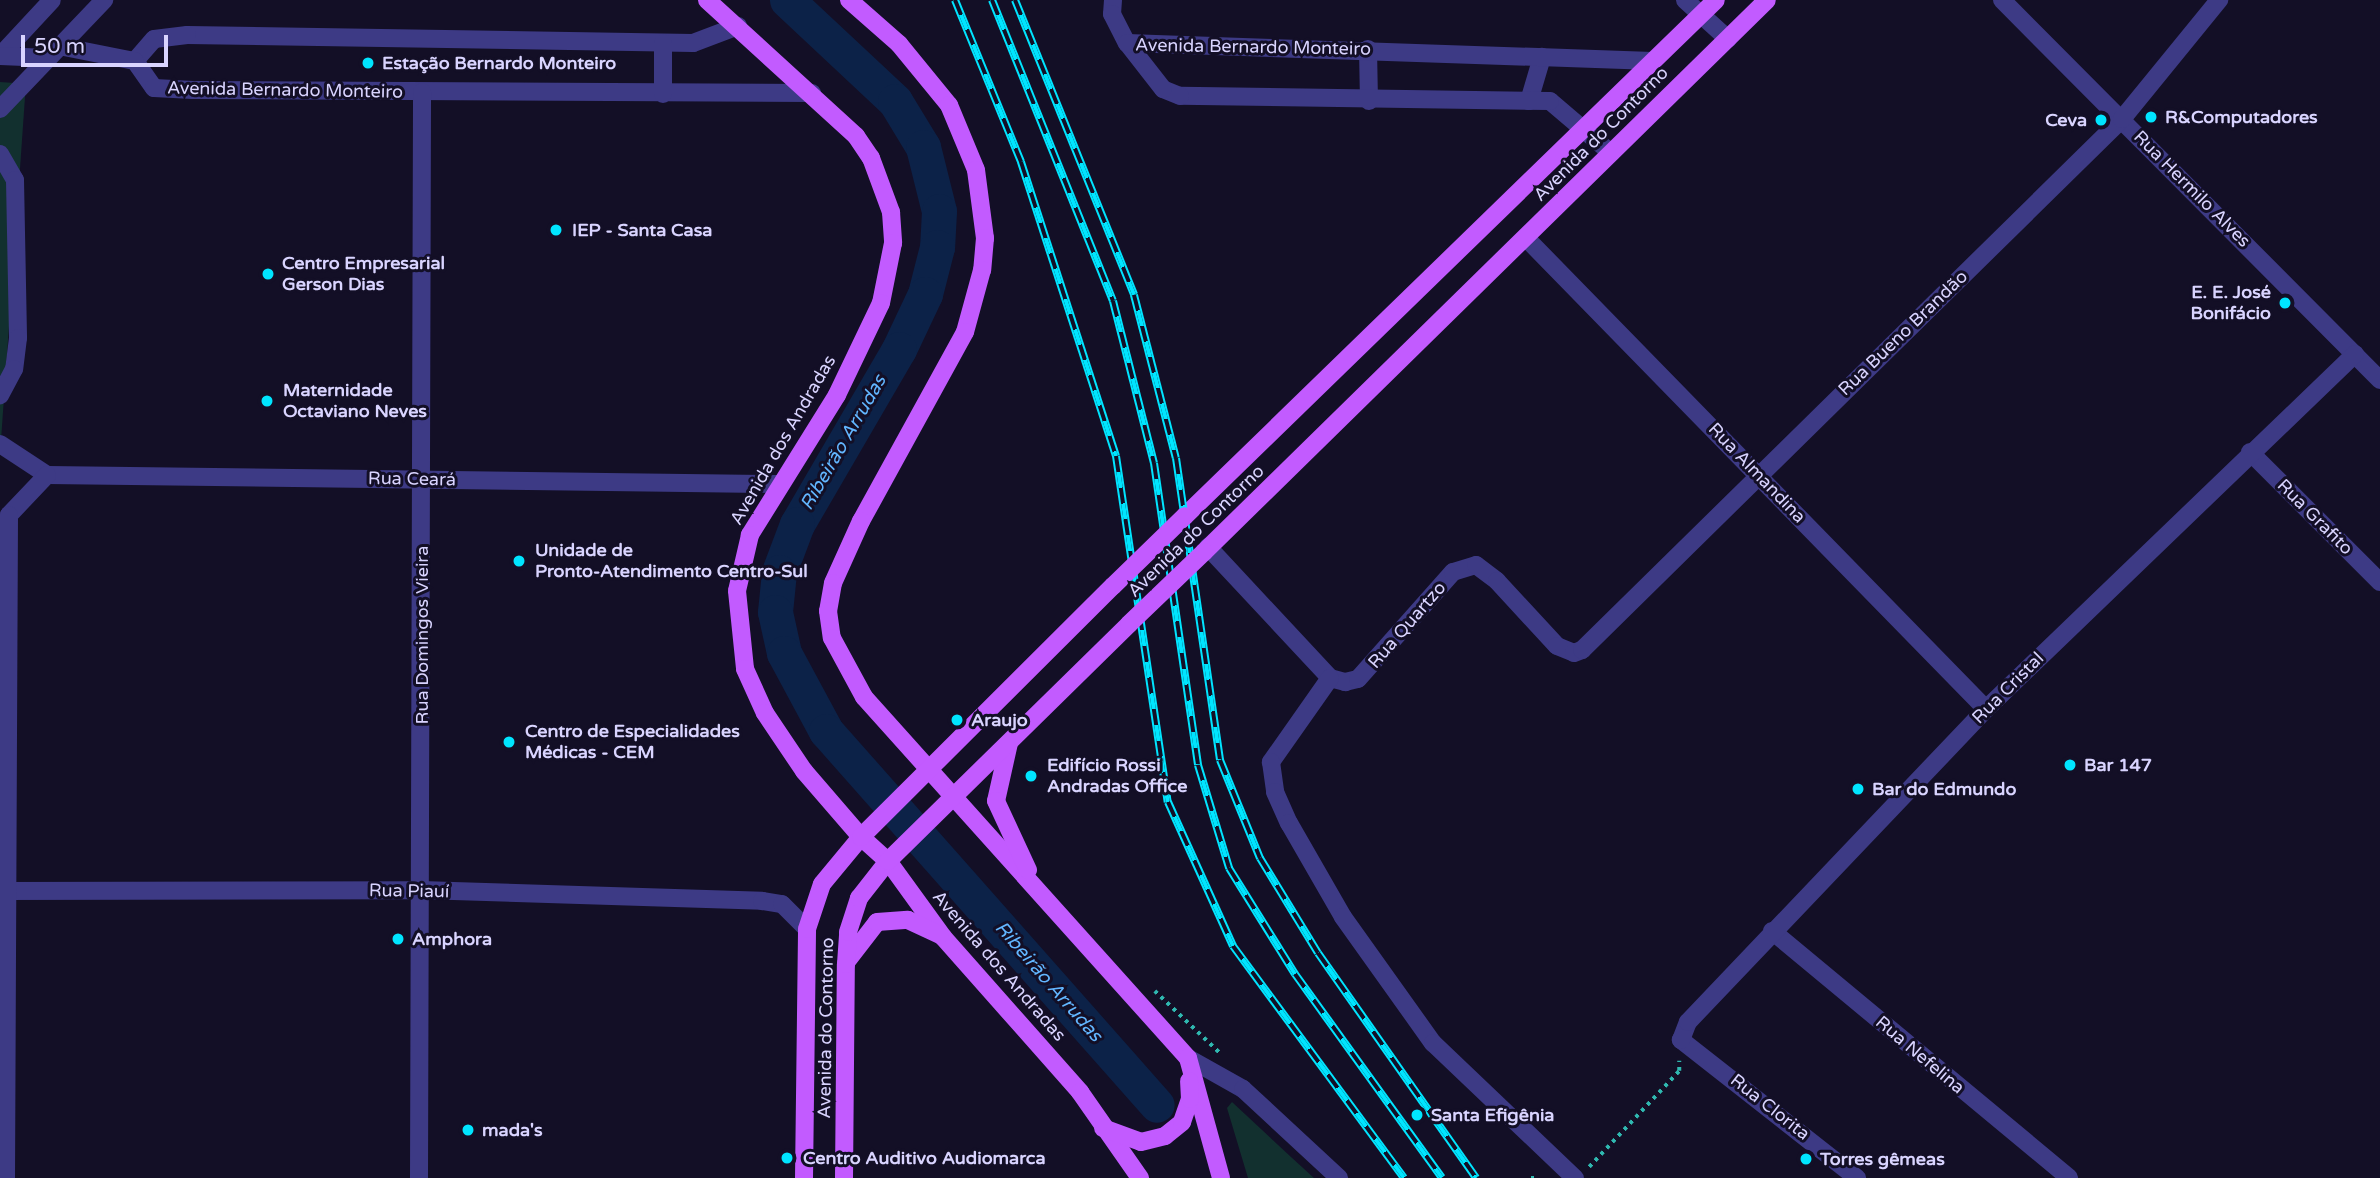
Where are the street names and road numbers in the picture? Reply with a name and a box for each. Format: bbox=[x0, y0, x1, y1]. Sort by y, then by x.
street label: Avenida Bernardo Monteiro bbox=[1135, 34, 1371, 60]
street label: Avenida do Contorno bbox=[1529, 62, 1673, 206]
street label: Avenida Bernardo Monteiro bbox=[167, 77, 403, 103]
street label: Rua Hermilo Alves bbox=[2129, 126, 2255, 252]
street label: Rua Bueno Brandão bbox=[1834, 266, 1972, 400]
street label: Avenida dos Andradas bbox=[726, 351, 840, 529]
street label: Rua Almandina bbox=[1704, 418, 1810, 528]
street label: Avenida do Contorno bbox=[1123, 460, 1269, 602]
street label: Rua Ceará bbox=[368, 467, 456, 491]
street label: Rua Grafito bbox=[2273, 475, 2357, 559]
street label: Rua Domingos Vieira bbox=[411, 546, 433, 724]
street label: Rua Quartzo bbox=[1363, 577, 1451, 673]
street label: Rua Cristal bbox=[1968, 648, 2048, 728]
street label: Rua Piauí bbox=[369, 879, 449, 903]
street label: Avenida dos Andradas bbox=[928, 886, 1070, 1046]
street label: Avenida do Contorno bbox=[814, 937, 838, 1119]
street label: Rua Nefelina bbox=[1871, 1012, 1969, 1098]
street label: Rua Clorita bbox=[1726, 1069, 1814, 1145]

